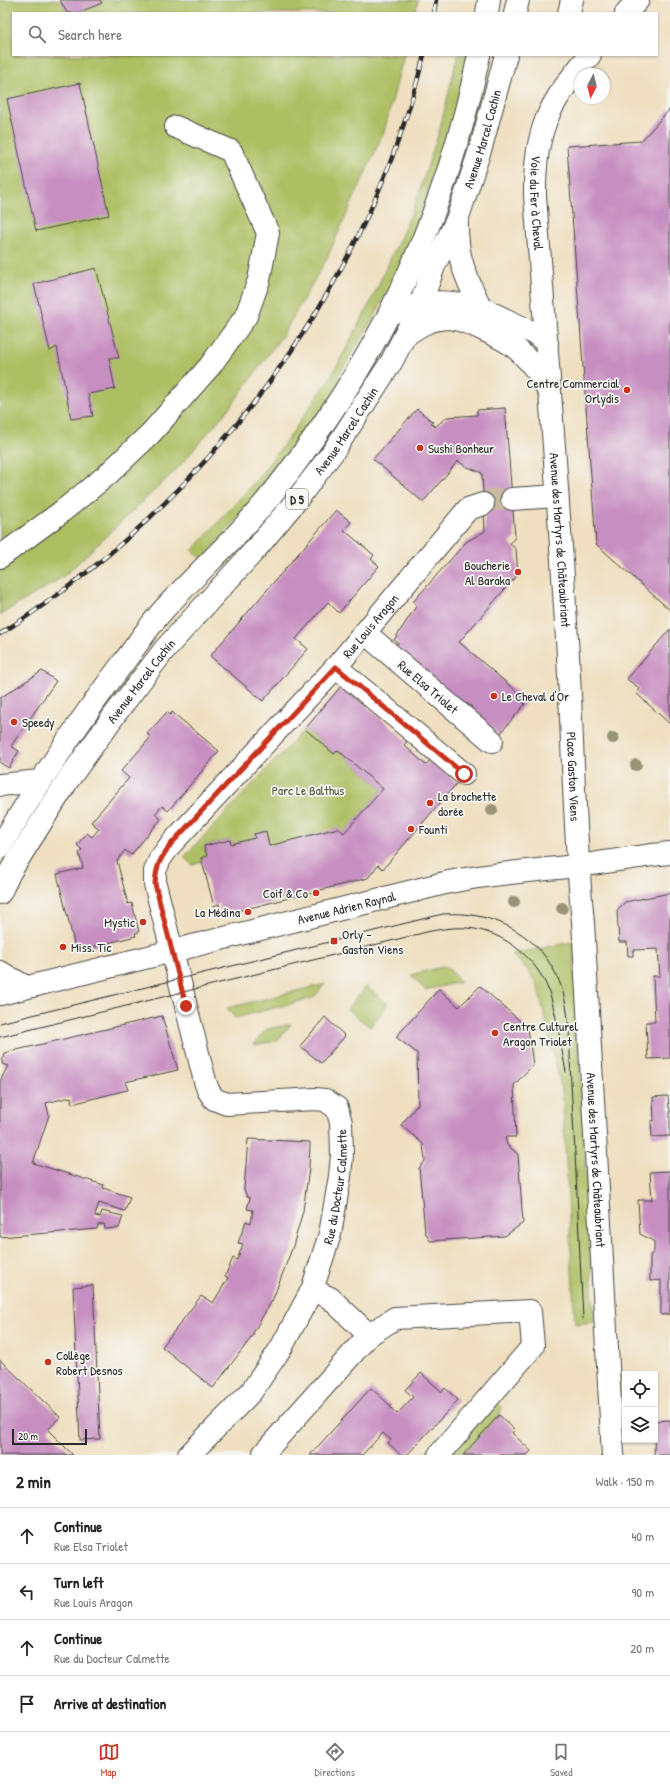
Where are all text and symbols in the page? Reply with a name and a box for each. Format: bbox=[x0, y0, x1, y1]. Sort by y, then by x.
search box bbox=[12, 12, 658, 56]
icon: search bbox=[26, 23, 48, 45]
text: Search here bbox=[58, 24, 122, 45]
north arrow bbox=[574, 68, 610, 104]
street label: Avenue Marcel Cachin bbox=[459, 87, 505, 191]
street label: Voie du Fer à Cheval bbox=[526, 154, 548, 251]
place label: Centre Commercial Orlydis bbox=[526, 374, 620, 407]
street label: Avenue Marcel Cachin bbox=[310, 383, 382, 478]
marker: Centre Commercial Orlydis bbox=[622, 385, 632, 395]
place label: Sushi Bonheur bbox=[428, 439, 494, 457]
marker: Sushi Bonheur bbox=[415, 443, 425, 453]
street label: Avenue des Martyrs de Châteaubriant bbox=[546, 452, 575, 628]
road number: D 5 bbox=[286, 489, 308, 509]
place label: Boucherie Al Baraka bbox=[464, 556, 510, 589]
marker: Boucherie Al Baraka bbox=[513, 567, 523, 577]
street label: Rue Louis Aragon bbox=[338, 590, 403, 662]
street label: Avenue Marcel Cachin bbox=[103, 635, 179, 727]
street label: Rue Elsa Triolet bbox=[394, 656, 463, 718]
place label: Le Cheval d'Or bbox=[502, 687, 569, 705]
marker: Le Cheval d'Or bbox=[489, 691, 499, 701]
place label: Speedy bbox=[22, 713, 55, 731]
marker: Speedy bbox=[9, 717, 19, 727]
street label: Place Gaston Viens bbox=[563, 731, 585, 822]
route start bbox=[455, 765, 473, 783]
park label: Parc Le Balthus bbox=[272, 781, 344, 799]
place label: La brochette dorée bbox=[438, 787, 496, 820]
marker: La brochette dorée bbox=[425, 798, 435, 808]
place label: Founti bbox=[418, 820, 448, 838]
marker: Founti bbox=[406, 824, 416, 834]
place label: Coif & Co bbox=[263, 884, 308, 902]
street label: Avenue Adrien Raynal bbox=[295, 887, 398, 928]
marker: Coif & Co bbox=[311, 888, 321, 898]
place label: La Médina bbox=[195, 903, 240, 921]
marker: La Médina bbox=[243, 907, 253, 917]
place label: Mystic bbox=[104, 913, 135, 931]
marker: Mystic bbox=[138, 917, 148, 927]
place label: Orly - Gaston Viens bbox=[342, 925, 403, 958]
marker: Orly - Gaston Viens bbox=[329, 936, 339, 946]
place label: Miss. Tic bbox=[71, 938, 111, 956]
marker: Miss. Tic bbox=[58, 942, 68, 952]
route end bbox=[177, 997, 195, 1015]
place label: Centre Culturel Aragon Triolet bbox=[503, 1017, 578, 1050]
marker: Centre Culturel Aragon Triolet bbox=[490, 1028, 500, 1038]
street label: Avenue des Martyrs de Châteaubriant bbox=[582, 1072, 610, 1248]
street label: Rue du Docteur Calmette bbox=[318, 1129, 351, 1246]
place label: Collège Robert Desnos bbox=[56, 1346, 123, 1379]
marker: Collège Robert Desnos bbox=[43, 1357, 53, 1367]
map controls bbox=[622, 1371, 658, 1443]
button: locate bbox=[622, 1371, 658, 1407]
button: layers bbox=[622, 1407, 658, 1443]
scale bar bbox=[12, 1427, 87, 1446]
text: 20 m bbox=[18, 1429, 38, 1443]
text: 2 min bbox=[16, 1470, 51, 1493]
text: Walk · 150 m bbox=[596, 1472, 654, 1490]
text: Continue bbox=[54, 1516, 102, 1537]
icon: ahead bbox=[16, 1525, 38, 1547]
text: 40 m bbox=[631, 1527, 654, 1545]
text: Rue Elsa Triolet bbox=[54, 1537, 128, 1555]
text: Turn left bbox=[54, 1572, 104, 1593]
icon: left bbox=[16, 1581, 38, 1603]
text: 90 m bbox=[632, 1583, 654, 1601]
text: Rue Louis Aragon bbox=[54, 1593, 133, 1611]
text: Continue bbox=[54, 1628, 102, 1649]
icon: ahead bbox=[16, 1637, 38, 1659]
text: 20 m bbox=[630, 1639, 654, 1657]
text: Rue du Docteur Calmette bbox=[54, 1649, 170, 1667]
icon: arrive bbox=[16, 1693, 38, 1715]
text: Arrive at destination bbox=[54, 1693, 166, 1714]
tab: Map bbox=[98, 1741, 120, 1779]
tab: Directions bbox=[315, 1741, 355, 1779]
tab: Saved bbox=[550, 1741, 572, 1779]

